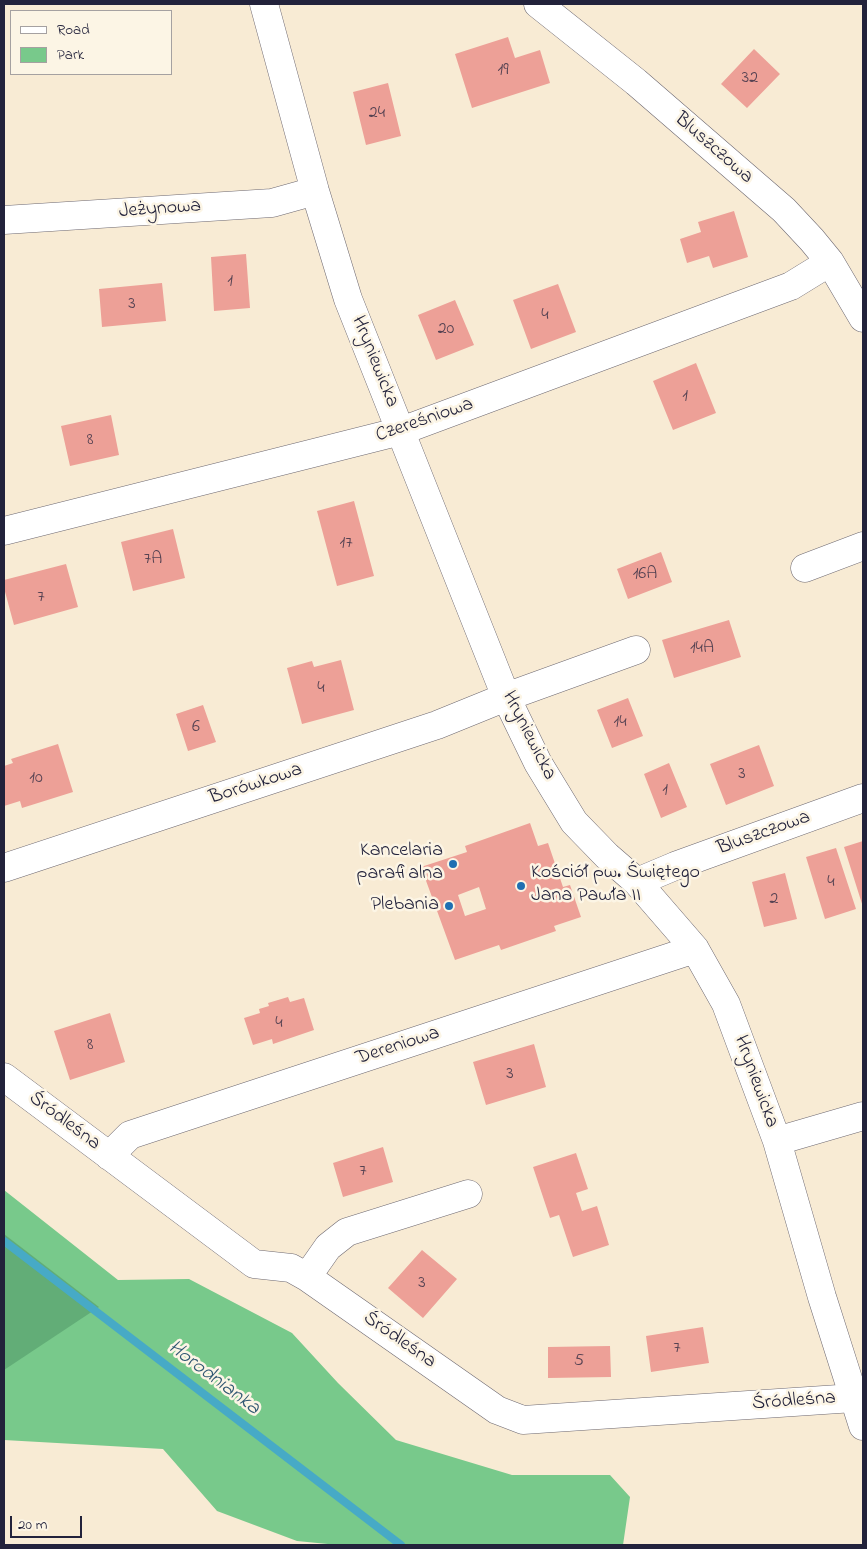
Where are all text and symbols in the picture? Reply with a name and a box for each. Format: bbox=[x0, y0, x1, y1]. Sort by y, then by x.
legend bbox=[10, 10, 172, 75]
text: Road bbox=[57, 19, 90, 41]
text: Park bbox=[57, 44, 84, 66]
house number: 19 bbox=[497, 60, 509, 82]
house number: 32 bbox=[742, 68, 758, 90]
house number: 24 bbox=[369, 103, 385, 125]
street label: Bluszczowa bbox=[668, 108, 758, 190]
street label: Jeżynowa bbox=[118, 195, 202, 225]
house number: 1 bbox=[227, 271, 233, 293]
house number: 3 bbox=[128, 294, 136, 316]
house number: 4 bbox=[541, 305, 549, 327]
street label: Hryniewicka bbox=[345, 313, 403, 411]
house number: 20 bbox=[438, 319, 454, 341]
house number: 1 bbox=[682, 386, 688, 408]
street label: Czereśniowa bbox=[373, 393, 477, 449]
house number: 8 bbox=[87, 430, 93, 452]
house number: 17 bbox=[339, 533, 353, 555]
house number: 7A bbox=[144, 549, 162, 571]
house number: 16A bbox=[633, 564, 657, 586]
house number: 7 bbox=[37, 587, 45, 609]
house number: 14A bbox=[690, 638, 714, 660]
house number: 4 bbox=[317, 678, 325, 700]
street label: Hryniewicka bbox=[495, 688, 561, 784]
house number: 14 bbox=[613, 712, 627, 734]
house number: 6 bbox=[192, 717, 200, 739]
street label: Borówkowa bbox=[207, 759, 305, 811]
house number: 3 bbox=[738, 764, 746, 786]
house number: 10 bbox=[29, 768, 43, 790]
house number: 1 bbox=[662, 780, 668, 802]
street label: Bluszczowa bbox=[714, 806, 814, 862]
place label: Kancelaria parafialna bbox=[357, 840, 443, 887]
marker: Kancelaria parafialna bbox=[447, 858, 459, 870]
place label: Kościół pw. Świętego Jana Pawła II bbox=[531, 862, 700, 909]
house number: 4 bbox=[827, 872, 835, 894]
marker: Kościół pw. Świętego Jana Pawła II bbox=[515, 880, 527, 892]
house number: 2 bbox=[770, 889, 778, 911]
place label: Plebania bbox=[371, 894, 439, 918]
marker: Plebania bbox=[443, 900, 455, 912]
house number: 4 bbox=[275, 1013, 283, 1035]
street label: Dereniowa bbox=[353, 1022, 443, 1072]
street label: Hryniewicka bbox=[727, 1033, 783, 1131]
house number: 8 bbox=[87, 1035, 93, 1057]
house number: 3 bbox=[506, 1064, 514, 1086]
street label: Śródleśna bbox=[23, 1087, 105, 1157]
house number: 7 bbox=[359, 1161, 367, 1183]
house number: 3 bbox=[418, 1273, 426, 1295]
street label: Śródleśna bbox=[358, 1307, 440, 1375]
water label: Horodnianka bbox=[162, 1336, 264, 1422]
house number: 7 bbox=[673, 1338, 681, 1360]
house number: 5 bbox=[574, 1351, 584, 1373]
street label: Śródleśna bbox=[751, 1387, 837, 1417]
scale bar bbox=[12, 1506, 85, 1538]
text: 20 m bbox=[18, 1514, 47, 1536]

